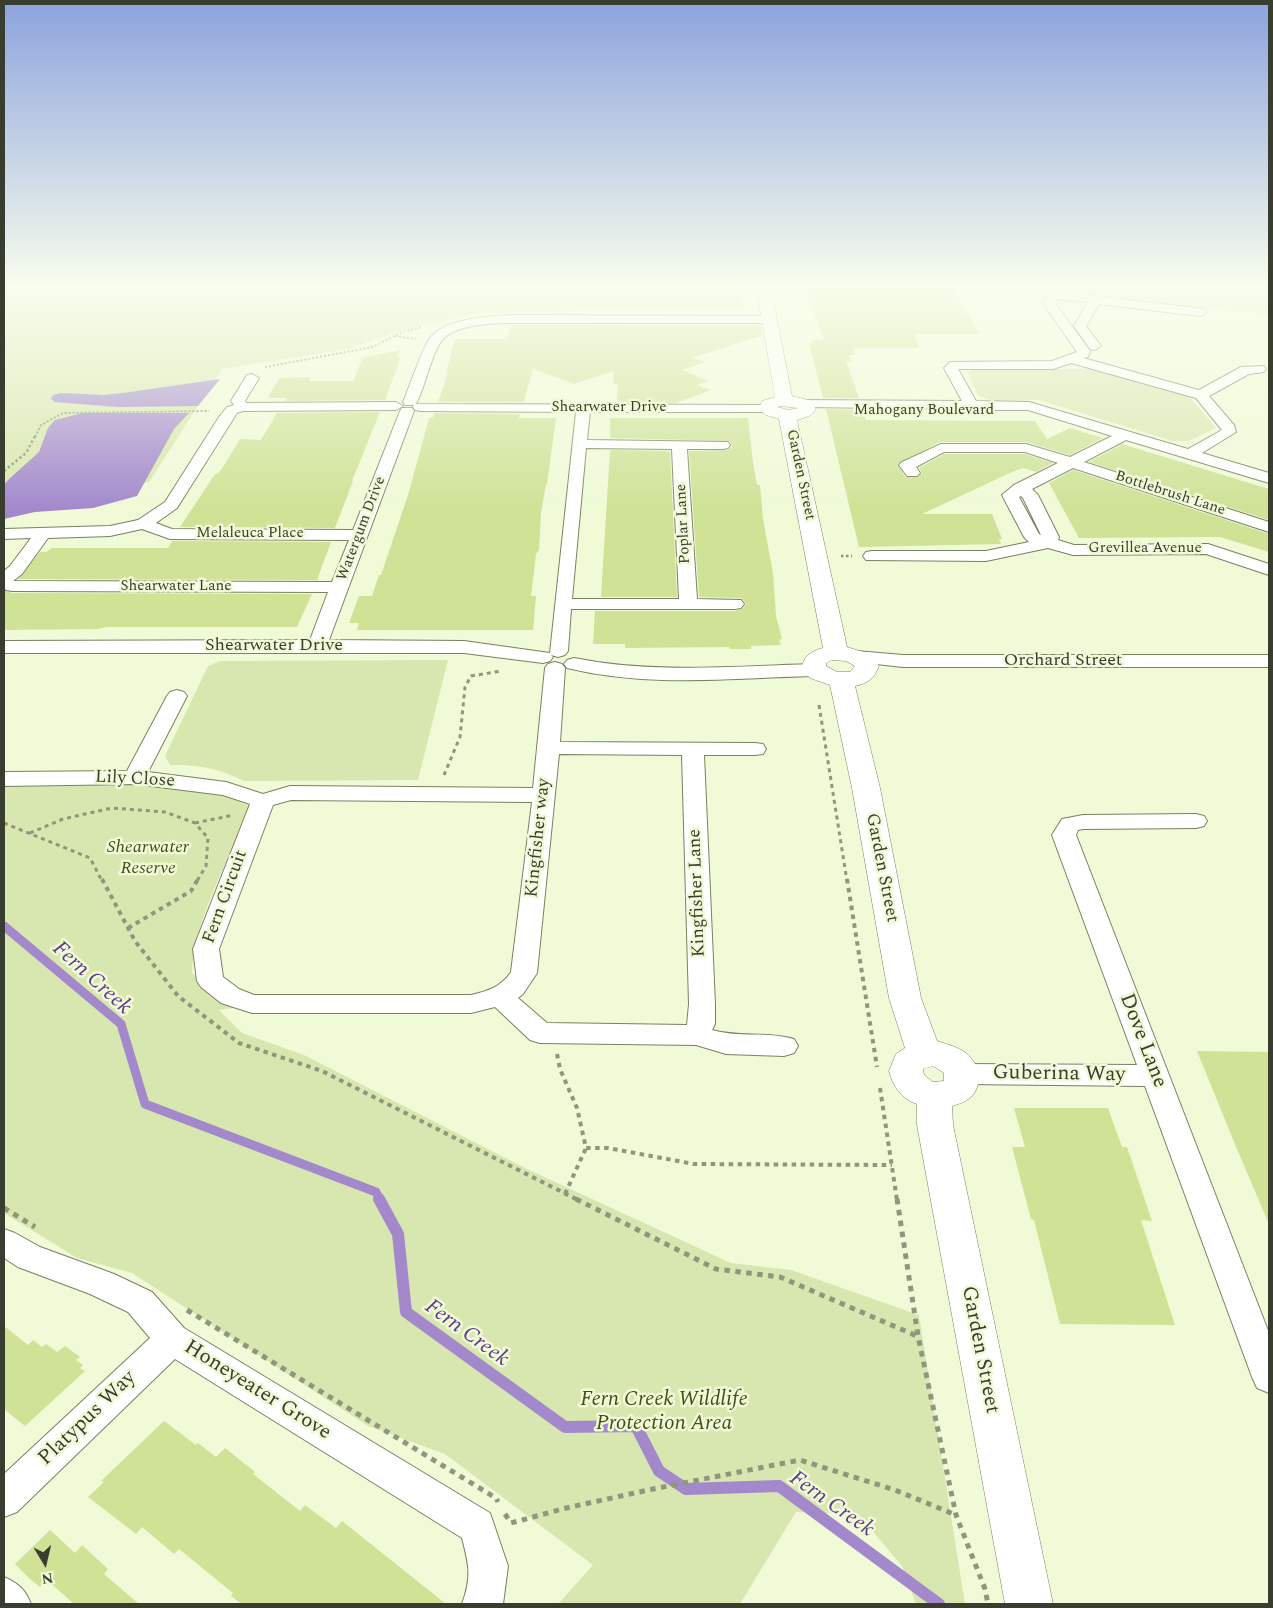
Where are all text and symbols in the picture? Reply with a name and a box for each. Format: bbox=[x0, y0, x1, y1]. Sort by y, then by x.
street label: Shearwater Drive bbox=[552, 399, 666, 417]
street label: Mahogany Boulevard bbox=[854, 402, 994, 420]
street label: Garden Street bbox=[782, 428, 818, 522]
street label: Bottlebrush Lane bbox=[1113, 468, 1227, 520]
street label: Watergum Drive bbox=[334, 474, 390, 584]
street label: Poplar Lane bbox=[673, 484, 695, 564]
street label: Melaleuca Place bbox=[196, 525, 304, 543]
street label: Grevillea Avenue bbox=[1088, 540, 1202, 558]
street label: Shearwater Lane bbox=[120, 578, 232, 596]
street label: Shearwater Drive bbox=[205, 635, 343, 657]
street label: Orchard Street bbox=[1004, 650, 1122, 672]
street label: Lily Close bbox=[94, 767, 176, 793]
street label: Kingfisher way bbox=[522, 777, 556, 899]
street label: Garden Street bbox=[860, 812, 902, 924]
street label: Kingfisher Lane bbox=[685, 829, 711, 957]
park label: Shearwater Reserve bbox=[107, 837, 189, 880]
street label: Fern Circuit bbox=[199, 847, 253, 947]
water label: Fern Creek bbox=[46, 937, 136, 1021]
street label: Dove Lane bbox=[1112, 990, 1172, 1092]
street label: Guberina Way bbox=[992, 1061, 1126, 1089]
street label: Garden Street bbox=[954, 1284, 1004, 1416]
water label: Fern Creek bbox=[419, 1295, 513, 1373]
street label: Honeyeater Grove bbox=[179, 1336, 335, 1446]
street label: Platypus Way bbox=[34, 1366, 142, 1472]
park label: Fern Creek Wildlife Protection Area bbox=[580, 1388, 748, 1438]
water label: Fern Creek bbox=[783, 1466, 879, 1544]
north arrow bbox=[20, 1538, 70, 1588]
text: N bbox=[40, 1567, 55, 1590]

